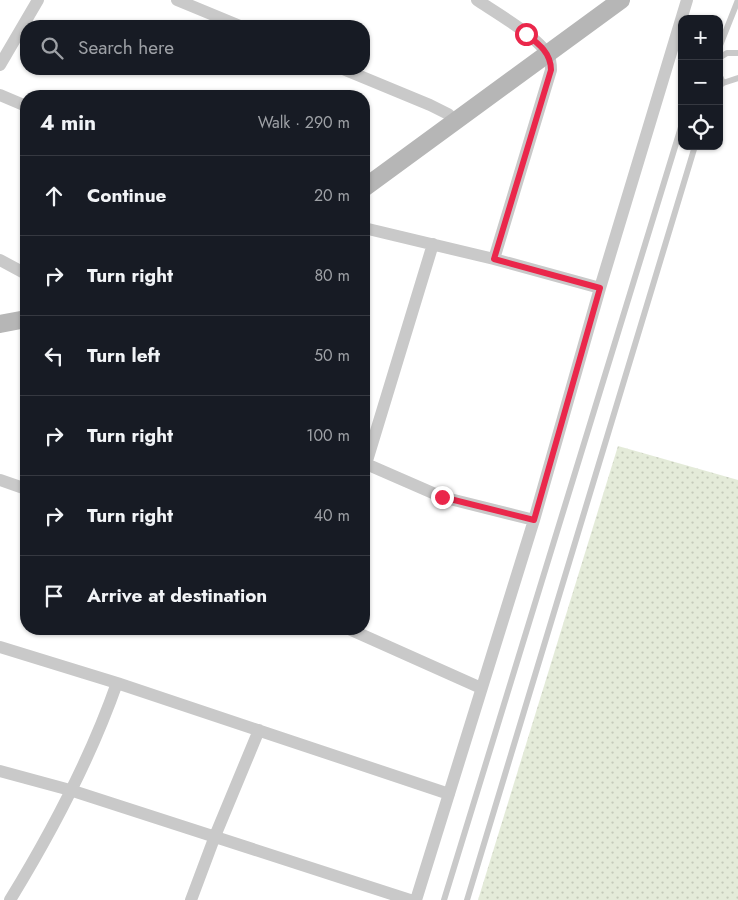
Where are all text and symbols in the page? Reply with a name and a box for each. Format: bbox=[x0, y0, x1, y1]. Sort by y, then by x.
map controls bbox=[678, 15, 723, 150]
button: + bbox=[678, 15, 723, 60]
search box bbox=[20, 20, 370, 75]
route start bbox=[515, 23, 538, 46]
icon: search bbox=[38, 34, 66, 62]
text: Search here bbox=[78, 34, 174, 61]
button: − bbox=[678, 60, 723, 105]
button: locate bbox=[678, 105, 723, 150]
text: 4 min bbox=[40, 108, 96, 138]
text: Walk · 290 m bbox=[258, 111, 350, 134]
icon: ahead bbox=[40, 182, 68, 210]
text: Continue bbox=[87, 182, 166, 209]
text: 20 m bbox=[314, 184, 350, 207]
icon: right bbox=[40, 262, 68, 290]
text: Turn right bbox=[87, 262, 173, 289]
text: 80 m bbox=[314, 264, 350, 287]
icon: left bbox=[40, 342, 68, 370]
text: Turn left bbox=[87, 342, 160, 369]
text: 50 m bbox=[314, 344, 350, 367]
icon: right bbox=[40, 422, 68, 450]
text: Turn right bbox=[87, 422, 173, 449]
text: 100 m bbox=[306, 424, 350, 447]
route end bbox=[431, 486, 454, 509]
icon: right bbox=[40, 502, 68, 530]
text: Turn right bbox=[87, 502, 173, 529]
text: 40 m bbox=[314, 504, 350, 527]
icon: arrive bbox=[40, 582, 68, 610]
text: Arrive at destination bbox=[87, 582, 267, 609]

